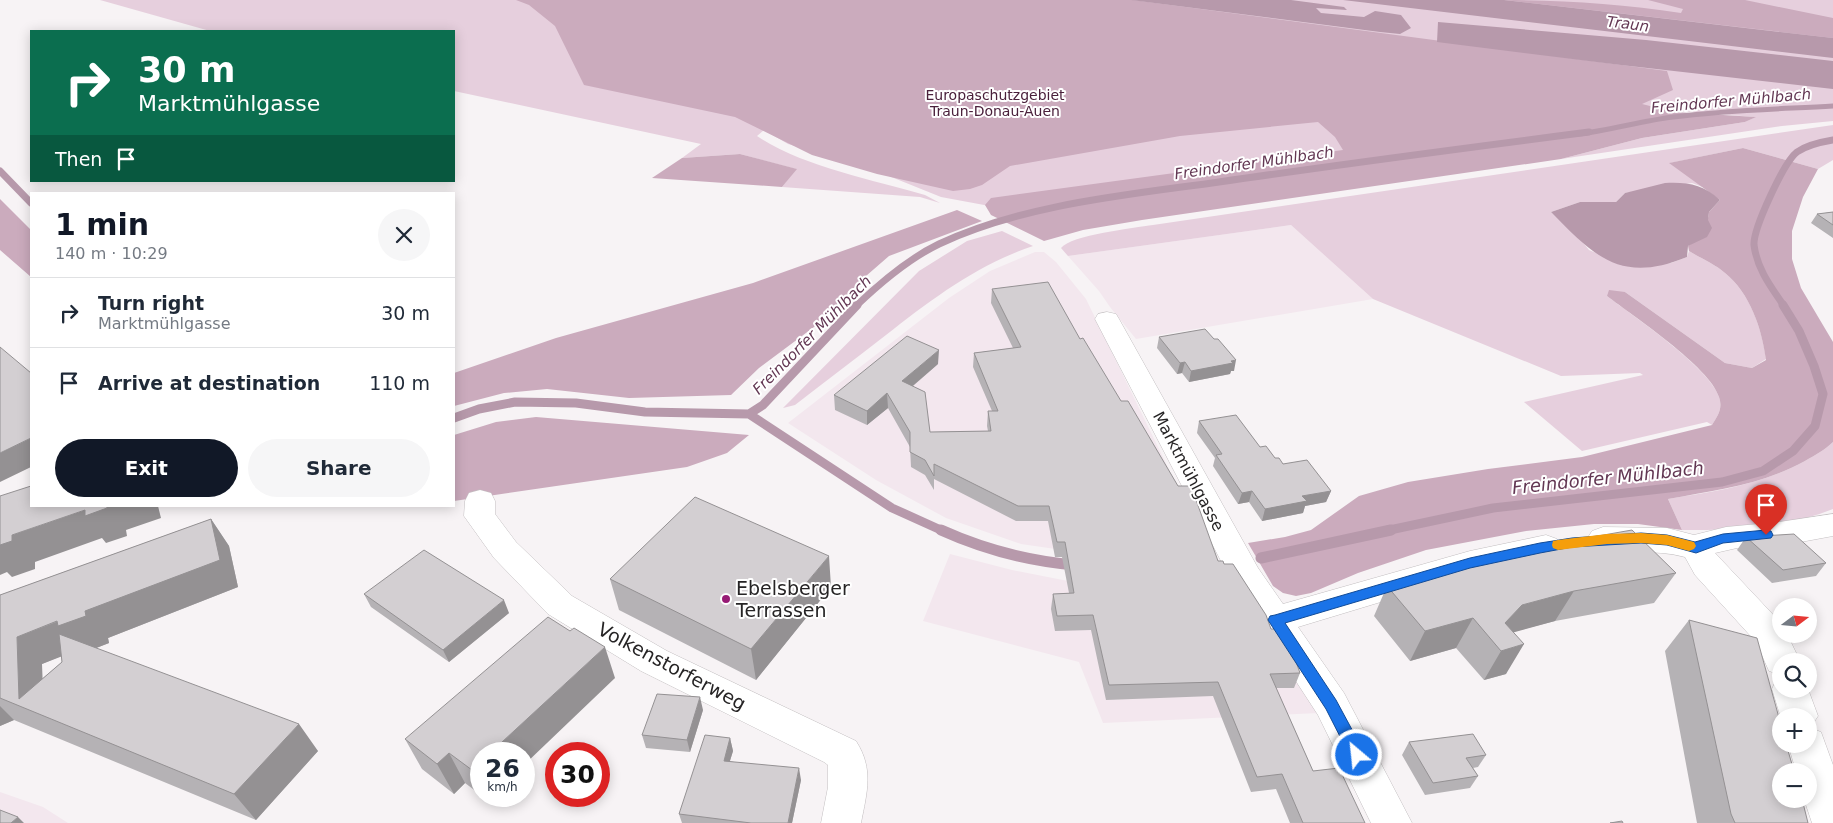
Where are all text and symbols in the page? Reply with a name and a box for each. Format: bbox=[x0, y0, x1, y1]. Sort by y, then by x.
water label: Traun bbox=[1606, 12, 1650, 36]
icon: right bbox=[55, 50, 120, 115]
text: 30 m bbox=[138, 50, 235, 90]
water label: Freindorfer Mühlbach bbox=[1650, 85, 1812, 117]
park label: Europaschutzgebiet Traun-Donau-Auen bbox=[925, 87, 1065, 119]
text: Marktmühlgasse bbox=[138, 91, 320, 116]
water label: Freindorfer Mühlbach bbox=[1173, 143, 1335, 183]
icon: arrive bbox=[112, 145, 140, 173]
text: Then bbox=[55, 148, 102, 170]
text: 1 min bbox=[55, 207, 149, 242]
button: close bbox=[378, 209, 430, 261]
text: 140 m · 10:29 bbox=[55, 244, 168, 263]
water label: Freindorfer Mühlbach bbox=[749, 272, 875, 398]
text: Turn right bbox=[98, 292, 204, 314]
icon: right bbox=[55, 299, 83, 327]
text: 30 m bbox=[381, 302, 430, 324]
text: Marktmühlgasse bbox=[98, 314, 231, 333]
icon: arrive bbox=[55, 369, 83, 397]
text: Arrive at destination bbox=[98, 372, 320, 394]
text: 110 m bbox=[369, 372, 430, 394]
street label: Marktmühlgasse bbox=[1149, 408, 1228, 534]
button: Exit bbox=[55, 439, 238, 497]
button: Share bbox=[248, 439, 430, 497]
water label: Freindorfer Mühlbach bbox=[1511, 457, 1705, 498]
pin bbox=[1745, 484, 1787, 535]
icon: arrive bbox=[1752, 491, 1780, 519]
place label: Ebelsberger Terrassen bbox=[735, 577, 850, 621]
marker: Ebelsberger Terrassen bbox=[720, 593, 732, 605]
north arrow bbox=[1772, 598, 1818, 642]
map controls bbox=[1772, 598, 1817, 808]
street label: Volkenstorferweg bbox=[594, 618, 750, 714]
button: search bbox=[1772, 653, 1817, 698]
button: + bbox=[1772, 708, 1817, 753]
position arrow bbox=[1330, 728, 1382, 780]
speed limit sign: 30 bbox=[545, 742, 610, 807]
text: 26 bbox=[485, 754, 520, 783]
button: − bbox=[1772, 763, 1817, 808]
text: km/h bbox=[487, 780, 518, 794]

